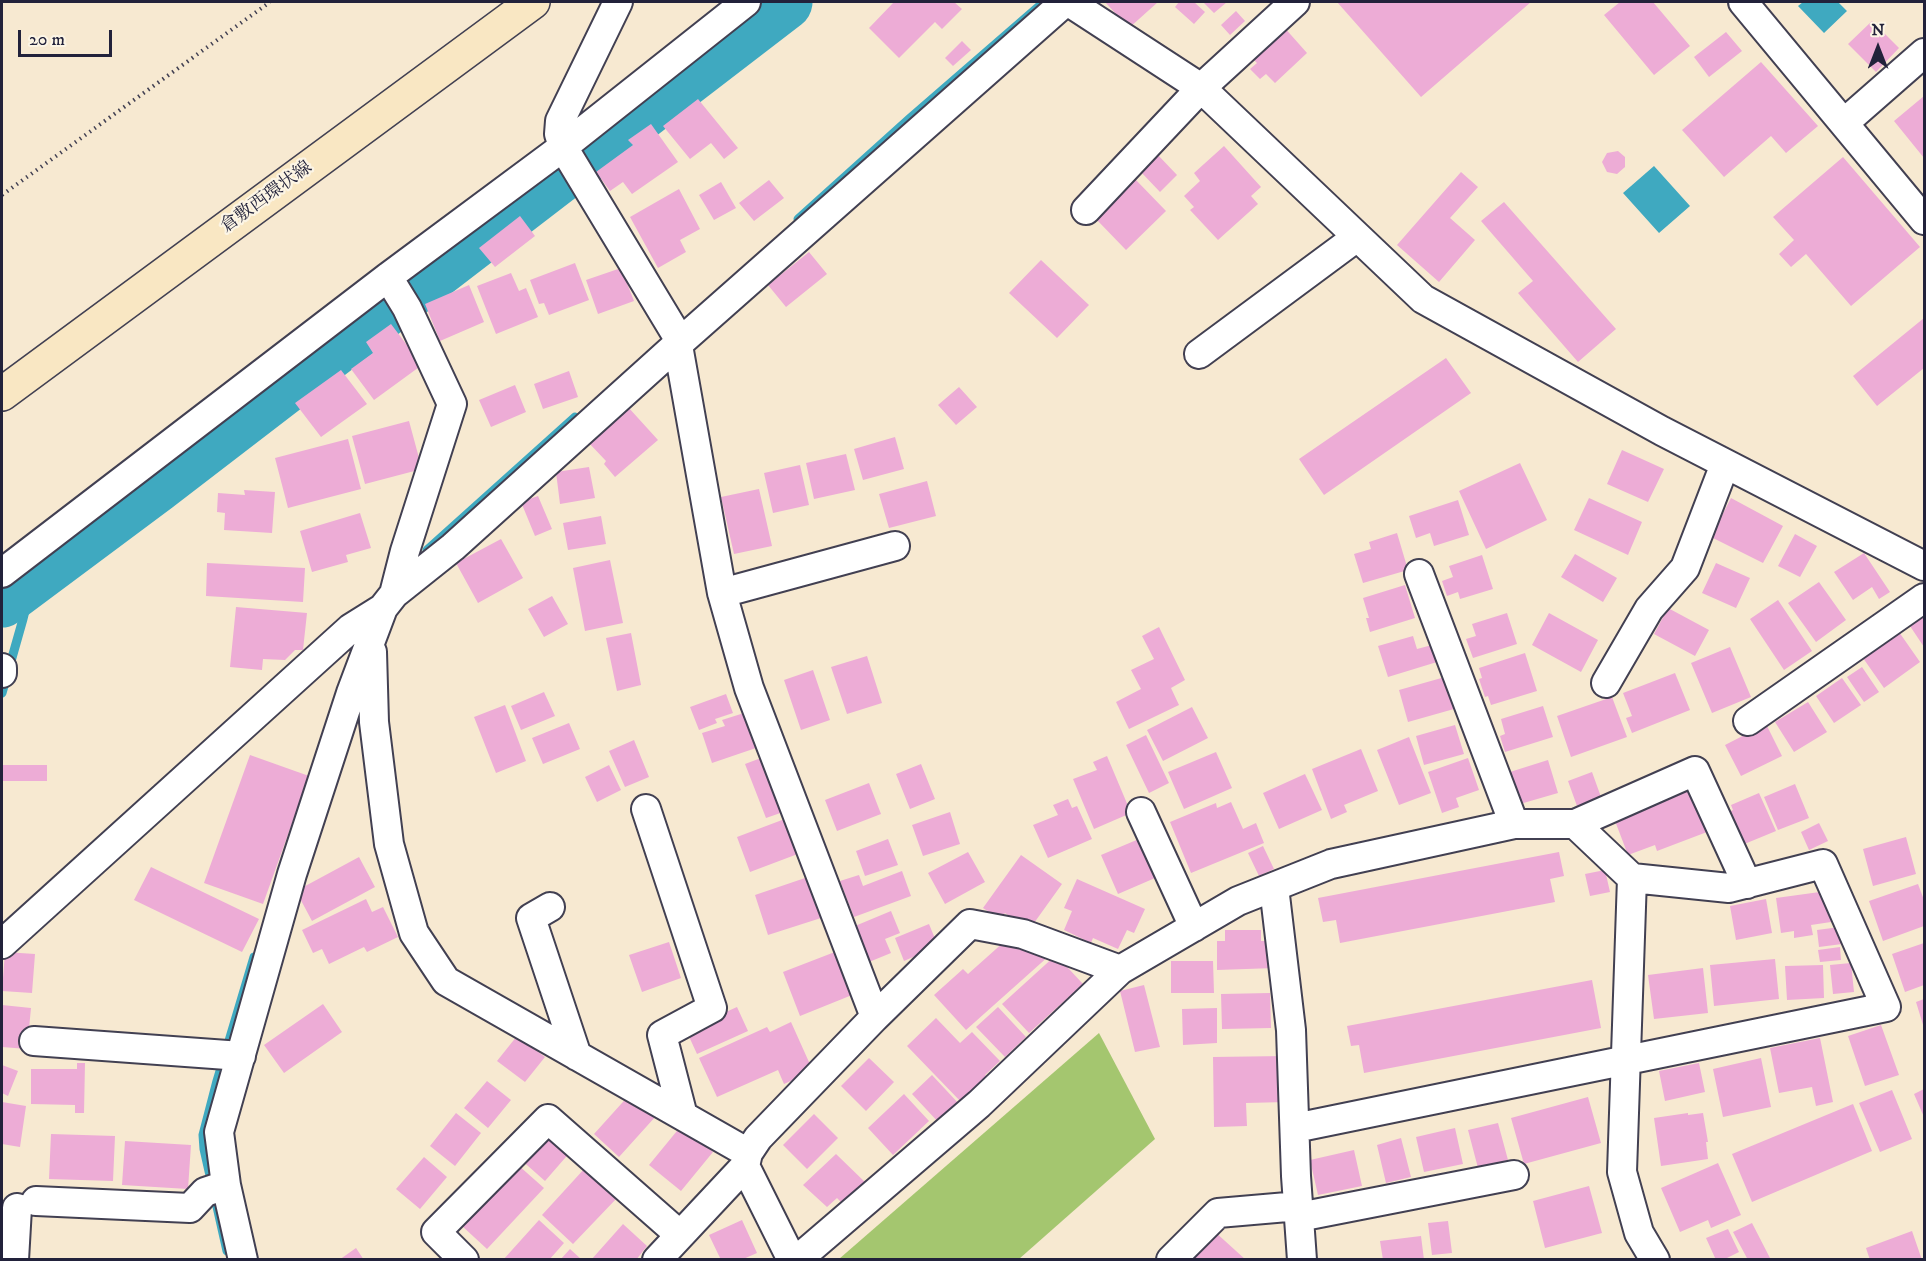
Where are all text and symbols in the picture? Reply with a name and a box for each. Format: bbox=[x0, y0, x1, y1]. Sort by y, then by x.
scale bar bbox=[21, 18, 116, 56]
north arrow bbox=[1848, 18, 1908, 78]
text: N bbox=[1871, 20, 1885, 40]
text: 20 m bbox=[29, 29, 65, 51]
street label: 倉敷西環状線 bbox=[217, 158, 317, 238]

